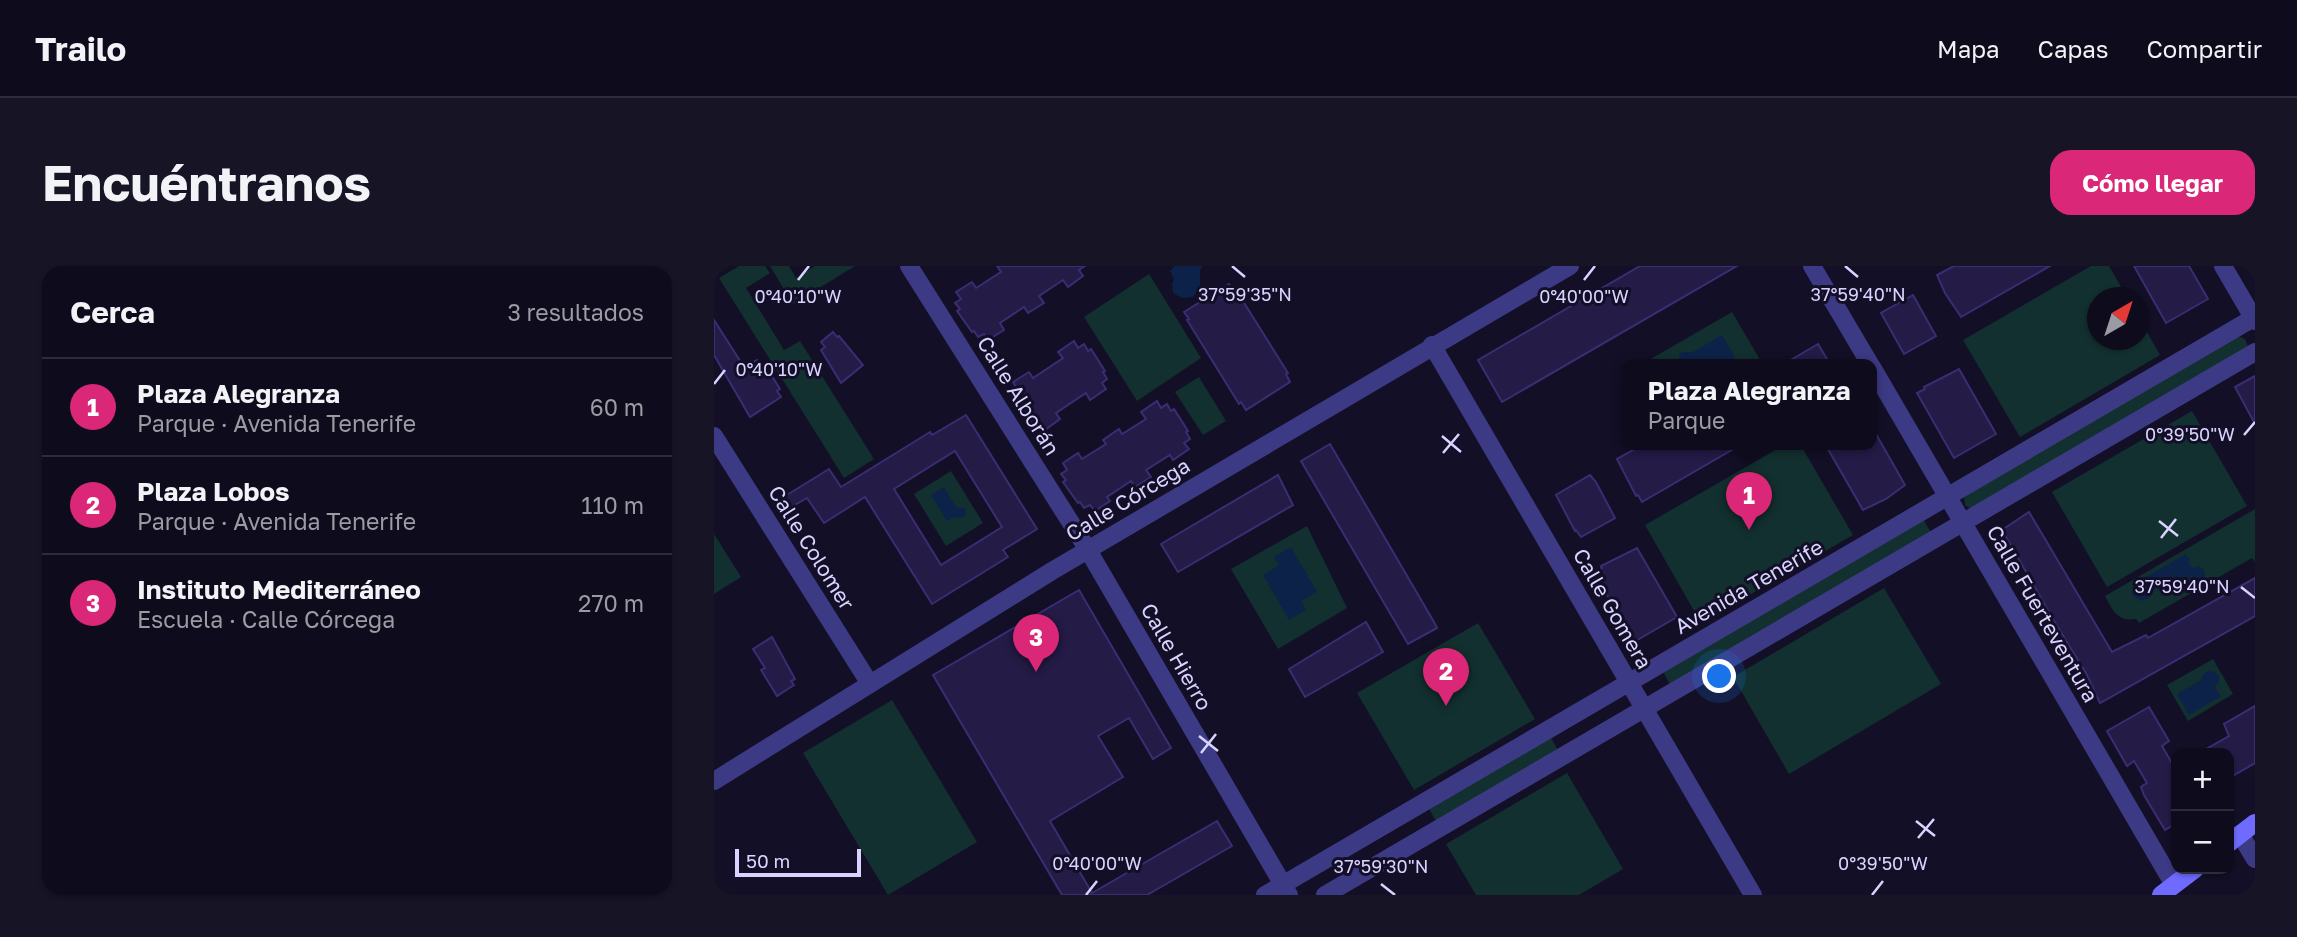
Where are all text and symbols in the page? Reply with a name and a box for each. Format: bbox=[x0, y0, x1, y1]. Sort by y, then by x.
text: Trailo bbox=[35, 29, 126, 68]
text: Mapa bbox=[1937, 34, 2000, 63]
text: Capas bbox=[2038, 34, 2108, 63]
text: Compartir bbox=[2146, 34, 2262, 63]
button: Cómo llegar bbox=[2050, 150, 2255, 215]
text: Encuéntranos bbox=[42, 153, 371, 212]
text: 37°59'35"N bbox=[1198, 283, 1292, 305]
text: 37°59'40"N bbox=[1810, 283, 1906, 305]
text: 0°40'10"W bbox=[754, 285, 842, 307]
text: 0°40'00"W bbox=[1539, 285, 1629, 307]
north arrow bbox=[2087, 287, 2150, 350]
text: Cerca bbox=[70, 294, 155, 330]
text: 3 resultados bbox=[507, 298, 644, 326]
street label: Calle Alborán bbox=[972, 331, 1066, 460]
text: 0°40'10"W bbox=[735, 358, 823, 380]
popup bbox=[1621, 359, 1877, 450]
text: Plaza Alegranza bbox=[1647, 375, 1851, 406]
text: Plaza Alegranza bbox=[137, 378, 340, 409]
text: 1 bbox=[87, 393, 99, 421]
text: 60 m bbox=[590, 393, 644, 421]
text: Parque bbox=[1647, 406, 1725, 434]
text: Parque · Avenida Tenerife bbox=[137, 409, 416, 437]
text: 0°39'50"W bbox=[2145, 423, 2235, 445]
street label: Calle Córcega bbox=[1061, 452, 1194, 546]
pin: 1 bbox=[1726, 472, 1772, 530]
text: Plaza Lobos bbox=[137, 476, 290, 507]
street label: Calle Colomer bbox=[763, 480, 860, 614]
text: 2 bbox=[86, 491, 100, 519]
text: 110 m bbox=[581, 491, 644, 519]
text: Parque · Avenida Tenerife bbox=[137, 507, 416, 535]
street label: Calle Fuerteventura bbox=[1982, 520, 2104, 707]
street label: Avenida Tenerife bbox=[1670, 533, 1827, 639]
street label: Calle Gomera bbox=[1568, 544, 1658, 673]
text: Instituto Mediterráneo bbox=[137, 574, 421, 605]
text: 37°59'40"N bbox=[2134, 575, 2230, 597]
text: 3 bbox=[86, 589, 100, 617]
text: 270 m bbox=[578, 589, 644, 617]
street label: Calle Hierro bbox=[1136, 598, 1218, 715]
text: Escuela · Calle Córcega bbox=[137, 605, 395, 633]
pin: 3 bbox=[1013, 614, 1059, 672]
pin: 2 bbox=[1423, 648, 1469, 706]
your location bbox=[1702, 659, 1736, 693]
map controls bbox=[2171, 748, 2234, 874]
button: + bbox=[2171, 748, 2234, 811]
button: − bbox=[2171, 811, 2234, 874]
scale bar bbox=[735, 846, 861, 878]
text: 50 m bbox=[746, 849, 790, 872]
text: 0°40'00"W bbox=[1052, 852, 1142, 874]
text: 0°39'50"W bbox=[1838, 852, 1928, 874]
text: 37°59'30"N bbox=[1334, 855, 1428, 877]

